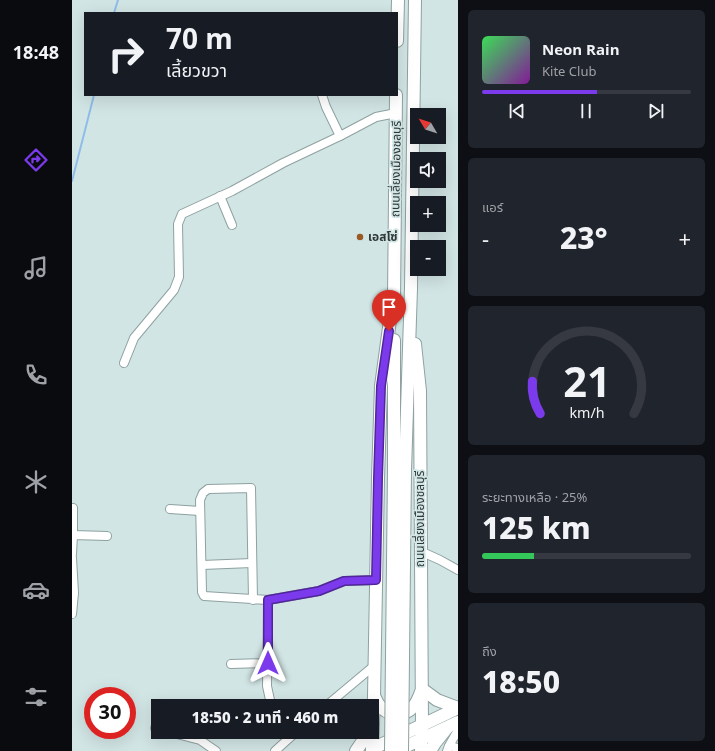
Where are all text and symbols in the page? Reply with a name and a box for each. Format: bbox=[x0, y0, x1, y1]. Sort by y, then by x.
text: 70 m bbox=[166, 19, 233, 62]
icon: right bbox=[100, 28, 152, 80]
text: Neon Rain bbox=[542, 39, 620, 62]
text: 18:48 bbox=[13, 40, 59, 67]
text: เลี้ยวขวา bbox=[166, 58, 227, 85]
text: Kite Club bbox=[542, 62, 596, 82]
icon: previous bbox=[506, 100, 528, 122]
icon: pause bbox=[575, 100, 597, 122]
icon: next bbox=[645, 100, 667, 122]
north arrow bbox=[410, 108, 446, 144]
map controls bbox=[410, 108, 446, 276]
street label: ถนนเลี่ยงเมืองชลบุรี bbox=[386, 120, 406, 217]
icon: directions bbox=[22, 146, 50, 174]
button: sound bbox=[410, 152, 446, 188]
button: + bbox=[410, 196, 446, 232]
text: แอร์ bbox=[482, 198, 503, 218]
text: 23° bbox=[560, 217, 607, 263]
text: − bbox=[482, 224, 489, 257]
text: + bbox=[678, 224, 691, 257]
place label: เอสโซ่ bbox=[368, 228, 397, 246]
marker: เอสโซ่ bbox=[355, 232, 365, 242]
button: − bbox=[410, 240, 446, 276]
icon: music bbox=[22, 254, 50, 282]
pin bbox=[372, 290, 406, 331]
icon: arrive bbox=[378, 296, 400, 318]
text: 21 bbox=[563, 352, 610, 415]
icon: phone bbox=[22, 361, 50, 389]
text: km/h bbox=[569, 402, 604, 423]
icon: climate bbox=[22, 468, 50, 496]
street label: ถนนเลี่ยงเมืองชลบุรี bbox=[411, 471, 429, 567]
text: ระยะทางเหลือ · 25% bbox=[482, 488, 587, 508]
text: 125 km bbox=[482, 507, 591, 553]
icon: car bbox=[22, 576, 50, 604]
position arrow bbox=[247, 642, 289, 684]
text: ถึง bbox=[482, 642, 497, 662]
text: 18:50 bbox=[482, 661, 560, 707]
icon: filters bbox=[22, 683, 50, 711]
speed limit sign: 30 bbox=[84, 687, 136, 739]
text: 18:50 · 2 นาที · 460 m bbox=[192, 707, 338, 730]

